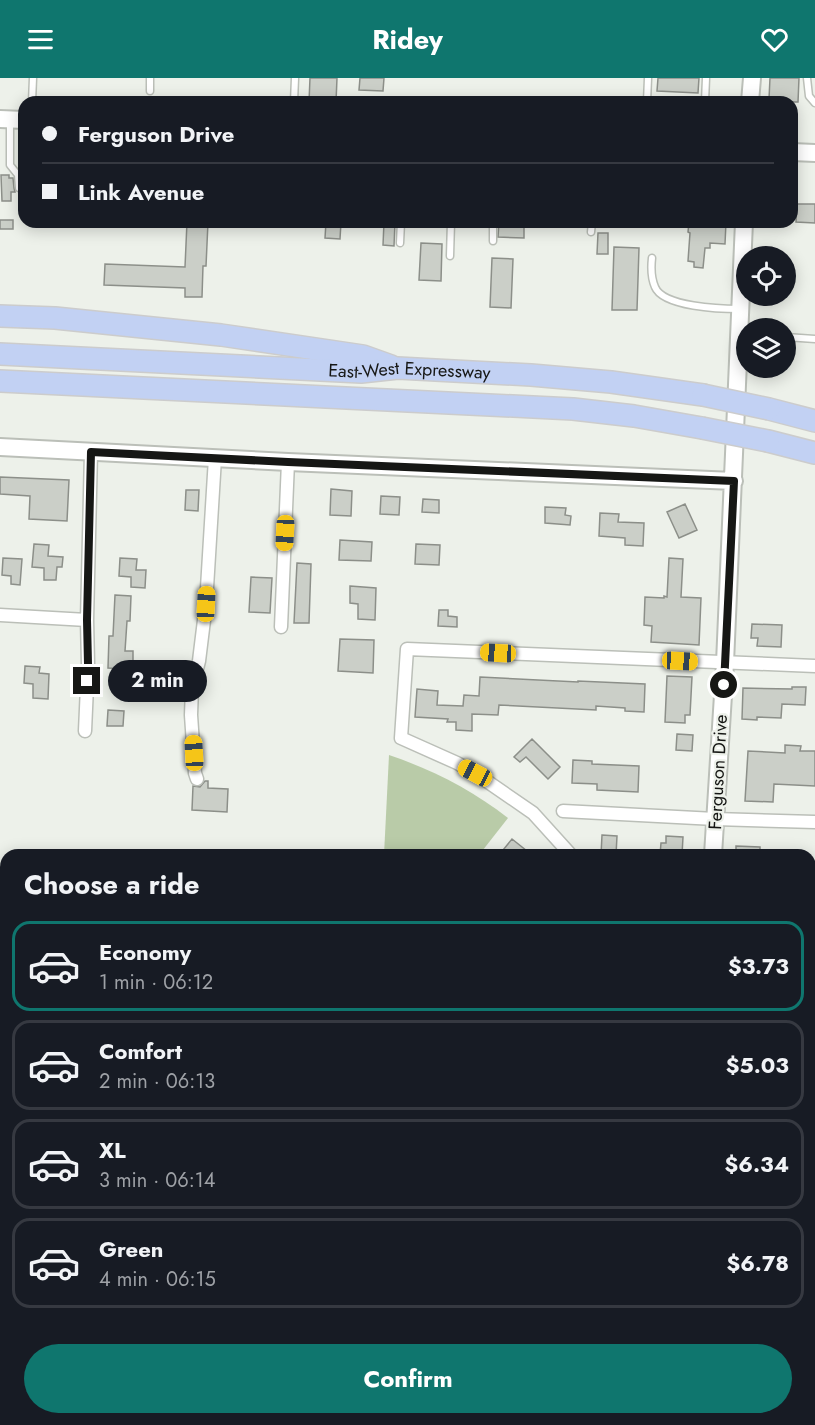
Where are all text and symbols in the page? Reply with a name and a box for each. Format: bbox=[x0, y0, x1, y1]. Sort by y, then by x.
text: Ridey bbox=[372, 20, 443, 59]
icon: menu bbox=[24, 23, 57, 56]
icon: heart bbox=[758, 23, 791, 56]
text: Ferguson Drive bbox=[78, 118, 234, 150]
text: Link Avenue bbox=[78, 176, 204, 208]
map controls bbox=[736, 246, 796, 378]
button: locate bbox=[736, 246, 796, 306]
button: layers bbox=[736, 318, 796, 378]
street label: East-West Expressway bbox=[328, 355, 491, 386]
car bbox=[275, 515, 295, 551]
car bbox=[196, 586, 216, 622]
car bbox=[480, 643, 516, 663]
car bbox=[662, 651, 698, 671]
callout: 2 min bbox=[108, 660, 207, 702]
text: 2 min bbox=[131, 666, 184, 695]
route end bbox=[73, 667, 100, 694]
route start bbox=[710, 671, 737, 698]
street label: Ferguson Drive bbox=[702, 714, 734, 830]
car bbox=[184, 735, 204, 771]
car bbox=[455, 757, 495, 789]
text: Choose a ride bbox=[24, 865, 199, 904]
text: Economy bbox=[99, 936, 191, 968]
icon: car bbox=[27, 939, 81, 993]
text: $3.73 bbox=[728, 950, 789, 982]
text: 1 min · 06:12 bbox=[99, 968, 213, 997]
text: Comfort bbox=[99, 1035, 182, 1067]
icon: car bbox=[27, 1038, 81, 1092]
text: $5.03 bbox=[726, 1049, 789, 1081]
text: 2 min · 06:13 bbox=[99, 1067, 215, 1096]
text: XL bbox=[99, 1134, 126, 1166]
icon: car bbox=[27, 1137, 81, 1191]
text: $6.34 bbox=[724, 1148, 789, 1180]
text: 3 min · 06:14 bbox=[99, 1166, 215, 1195]
text: Green bbox=[99, 1233, 163, 1265]
icon: car bbox=[27, 1236, 81, 1290]
text: $6.78 bbox=[726, 1247, 789, 1279]
text: 4 min · 06:15 bbox=[99, 1265, 216, 1294]
button: Confirm bbox=[24, 1344, 792, 1413]

